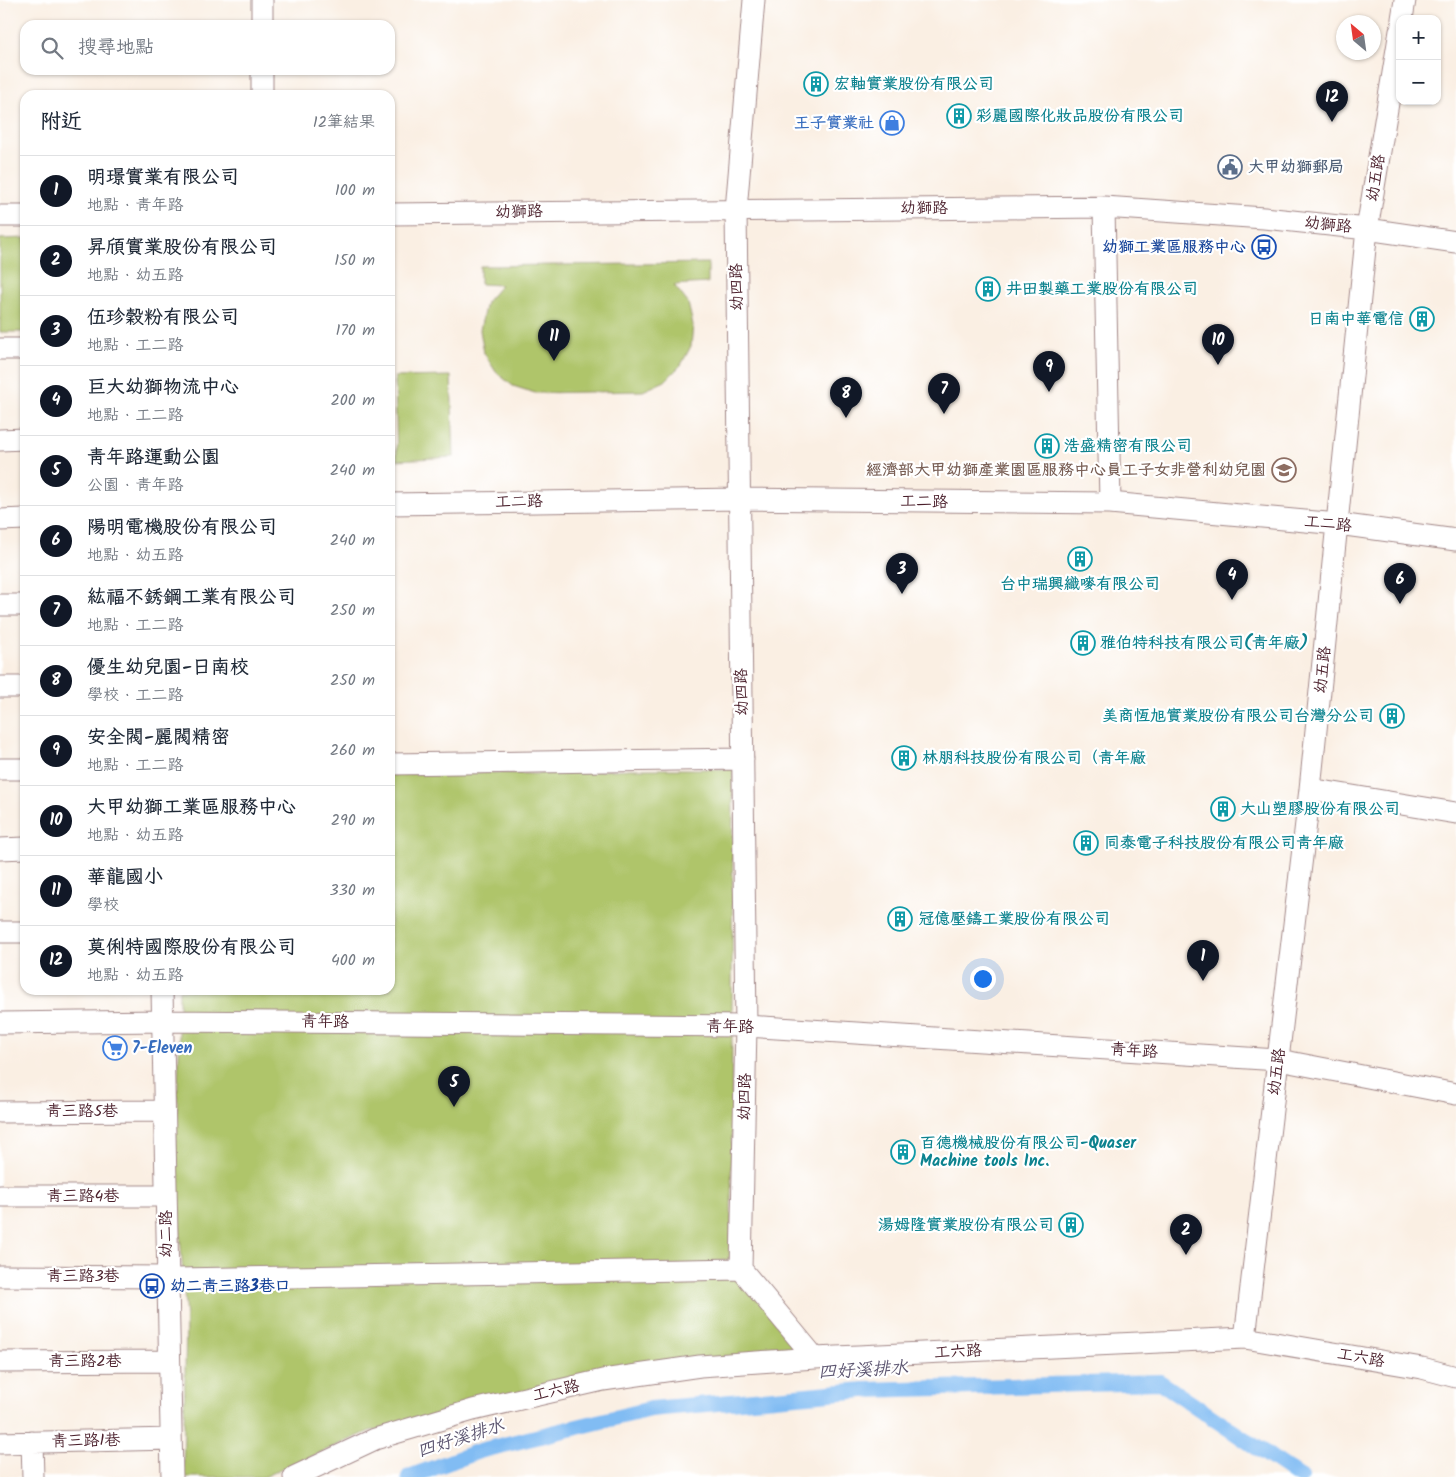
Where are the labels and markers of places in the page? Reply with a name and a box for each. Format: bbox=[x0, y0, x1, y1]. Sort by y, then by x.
building icon: 宏軸實業股份有限公司 bbox=[803, 71, 829, 97]
place label: 宏軸實業股份有限公司 bbox=[834, 72, 994, 97]
pin: 12 bbox=[1316, 81, 1348, 122]
building icon: 彩麗國際化妝品股份有限公司 bbox=[946, 103, 972, 129]
place label: 彩麗國際化妝品股份有限公司 bbox=[976, 104, 1184, 129]
shop icon: 王子實業社 bbox=[879, 110, 905, 136]
place label: 王子實業社 bbox=[794, 111, 874, 136]
public building icon: 大甲幼獅郵局 bbox=[1217, 154, 1243, 180]
place label: 大甲幼獅郵局 bbox=[1248, 155, 1344, 180]
bus stop icon: 幼獅工業區服務中心 bbox=[1251, 234, 1277, 260]
place label: 幼獅工業區服務中心 bbox=[1102, 235, 1246, 260]
building icon: 井田製藥工業股份有限公司 bbox=[975, 276, 1001, 302]
place label: 井田製藥工業股份有限公司 bbox=[1006, 277, 1198, 302]
building icon: 日南中華電信 bbox=[1409, 306, 1435, 332]
place label: 日南中華電信 bbox=[1308, 307, 1404, 332]
pin: 11 bbox=[538, 320, 570, 361]
pin: 10 bbox=[1202, 324, 1234, 365]
pin: 9 bbox=[1033, 351, 1065, 392]
pin: 7 bbox=[928, 373, 960, 414]
pin: 8 bbox=[830, 377, 862, 418]
building icon: 浩盛精密有限公司 bbox=[1034, 433, 1060, 459]
place label: 浩盛精密有限公司 bbox=[1064, 434, 1192, 459]
school or university icon: 經濟部大甲幼獅產業園區服務中心員工子女非營利幼兒園 bbox=[1271, 457, 1297, 483]
place label: 經濟部大甲幼獅產業園區服務中心員工子女非營利幼兒園 bbox=[866, 458, 1266, 483]
building icon: 台中瑞興織嘜有限公司 bbox=[1067, 546, 1093, 572]
pin: 3 bbox=[886, 553, 918, 594]
pin: 4 bbox=[1216, 559, 1248, 600]
pin: 6 bbox=[1384, 563, 1416, 604]
place label: 台中瑞興織嘜有限公司 bbox=[1000, 572, 1160, 597]
building icon: 雅伯特科技有限公司(青年廠) bbox=[1070, 630, 1096, 656]
place label: 雅伯特科技有限公司(青年廠) bbox=[1100, 631, 1308, 656]
building icon: 美商恆旭實業股份有限公司台灣分公司 bbox=[1379, 703, 1405, 729]
place label: 美商恆旭實業股份有限公司台灣分公司 bbox=[1102, 704, 1374, 729]
building icon: 林朋科技股份有限公司（青年廠 bbox=[891, 745, 917, 771]
place label: 林朋科技股份有限公司（青年廠 bbox=[922, 746, 1146, 771]
building icon: 大山塑膠股份有限公司 bbox=[1210, 796, 1236, 822]
place label: 大山塑膠股份有限公司 bbox=[1240, 797, 1400, 822]
building icon: 同泰電子科技股份有限公司青年廠 bbox=[1073, 830, 1099, 856]
place label: 同泰電子科技股份有限公司青年廠 bbox=[1104, 831, 1344, 856]
building icon: 冠億壓鑄工業股份有限公司 bbox=[887, 906, 913, 932]
place label: 冠億壓鑄工業股份有限公司 bbox=[918, 907, 1110, 932]
pin: 1 bbox=[1187, 940, 1219, 981]
supermarket icon: 7-Eleven bbox=[102, 1035, 128, 1061]
place label: 7-Eleven bbox=[132, 1036, 192, 1061]
pin: 5 bbox=[438, 1066, 470, 1107]
place label: 百德機械股份有限公司-Quaser Machine tools Inc. bbox=[920, 1131, 1137, 1174]
building icon: 百德機械股份有限公司-Quaser Machine tools Inc. bbox=[890, 1139, 916, 1165]
building icon: 湯姆隆實業股份有限公司 bbox=[1058, 1212, 1084, 1238]
place label: 湯姆隆實業股份有限公司 bbox=[878, 1213, 1054, 1238]
pin: 2 bbox=[1170, 1214, 1202, 1255]
bus stop icon: 幼二青三路3巷口 bbox=[139, 1273, 165, 1299]
place label: 幼二青三路3巷口 bbox=[170, 1274, 291, 1299]

